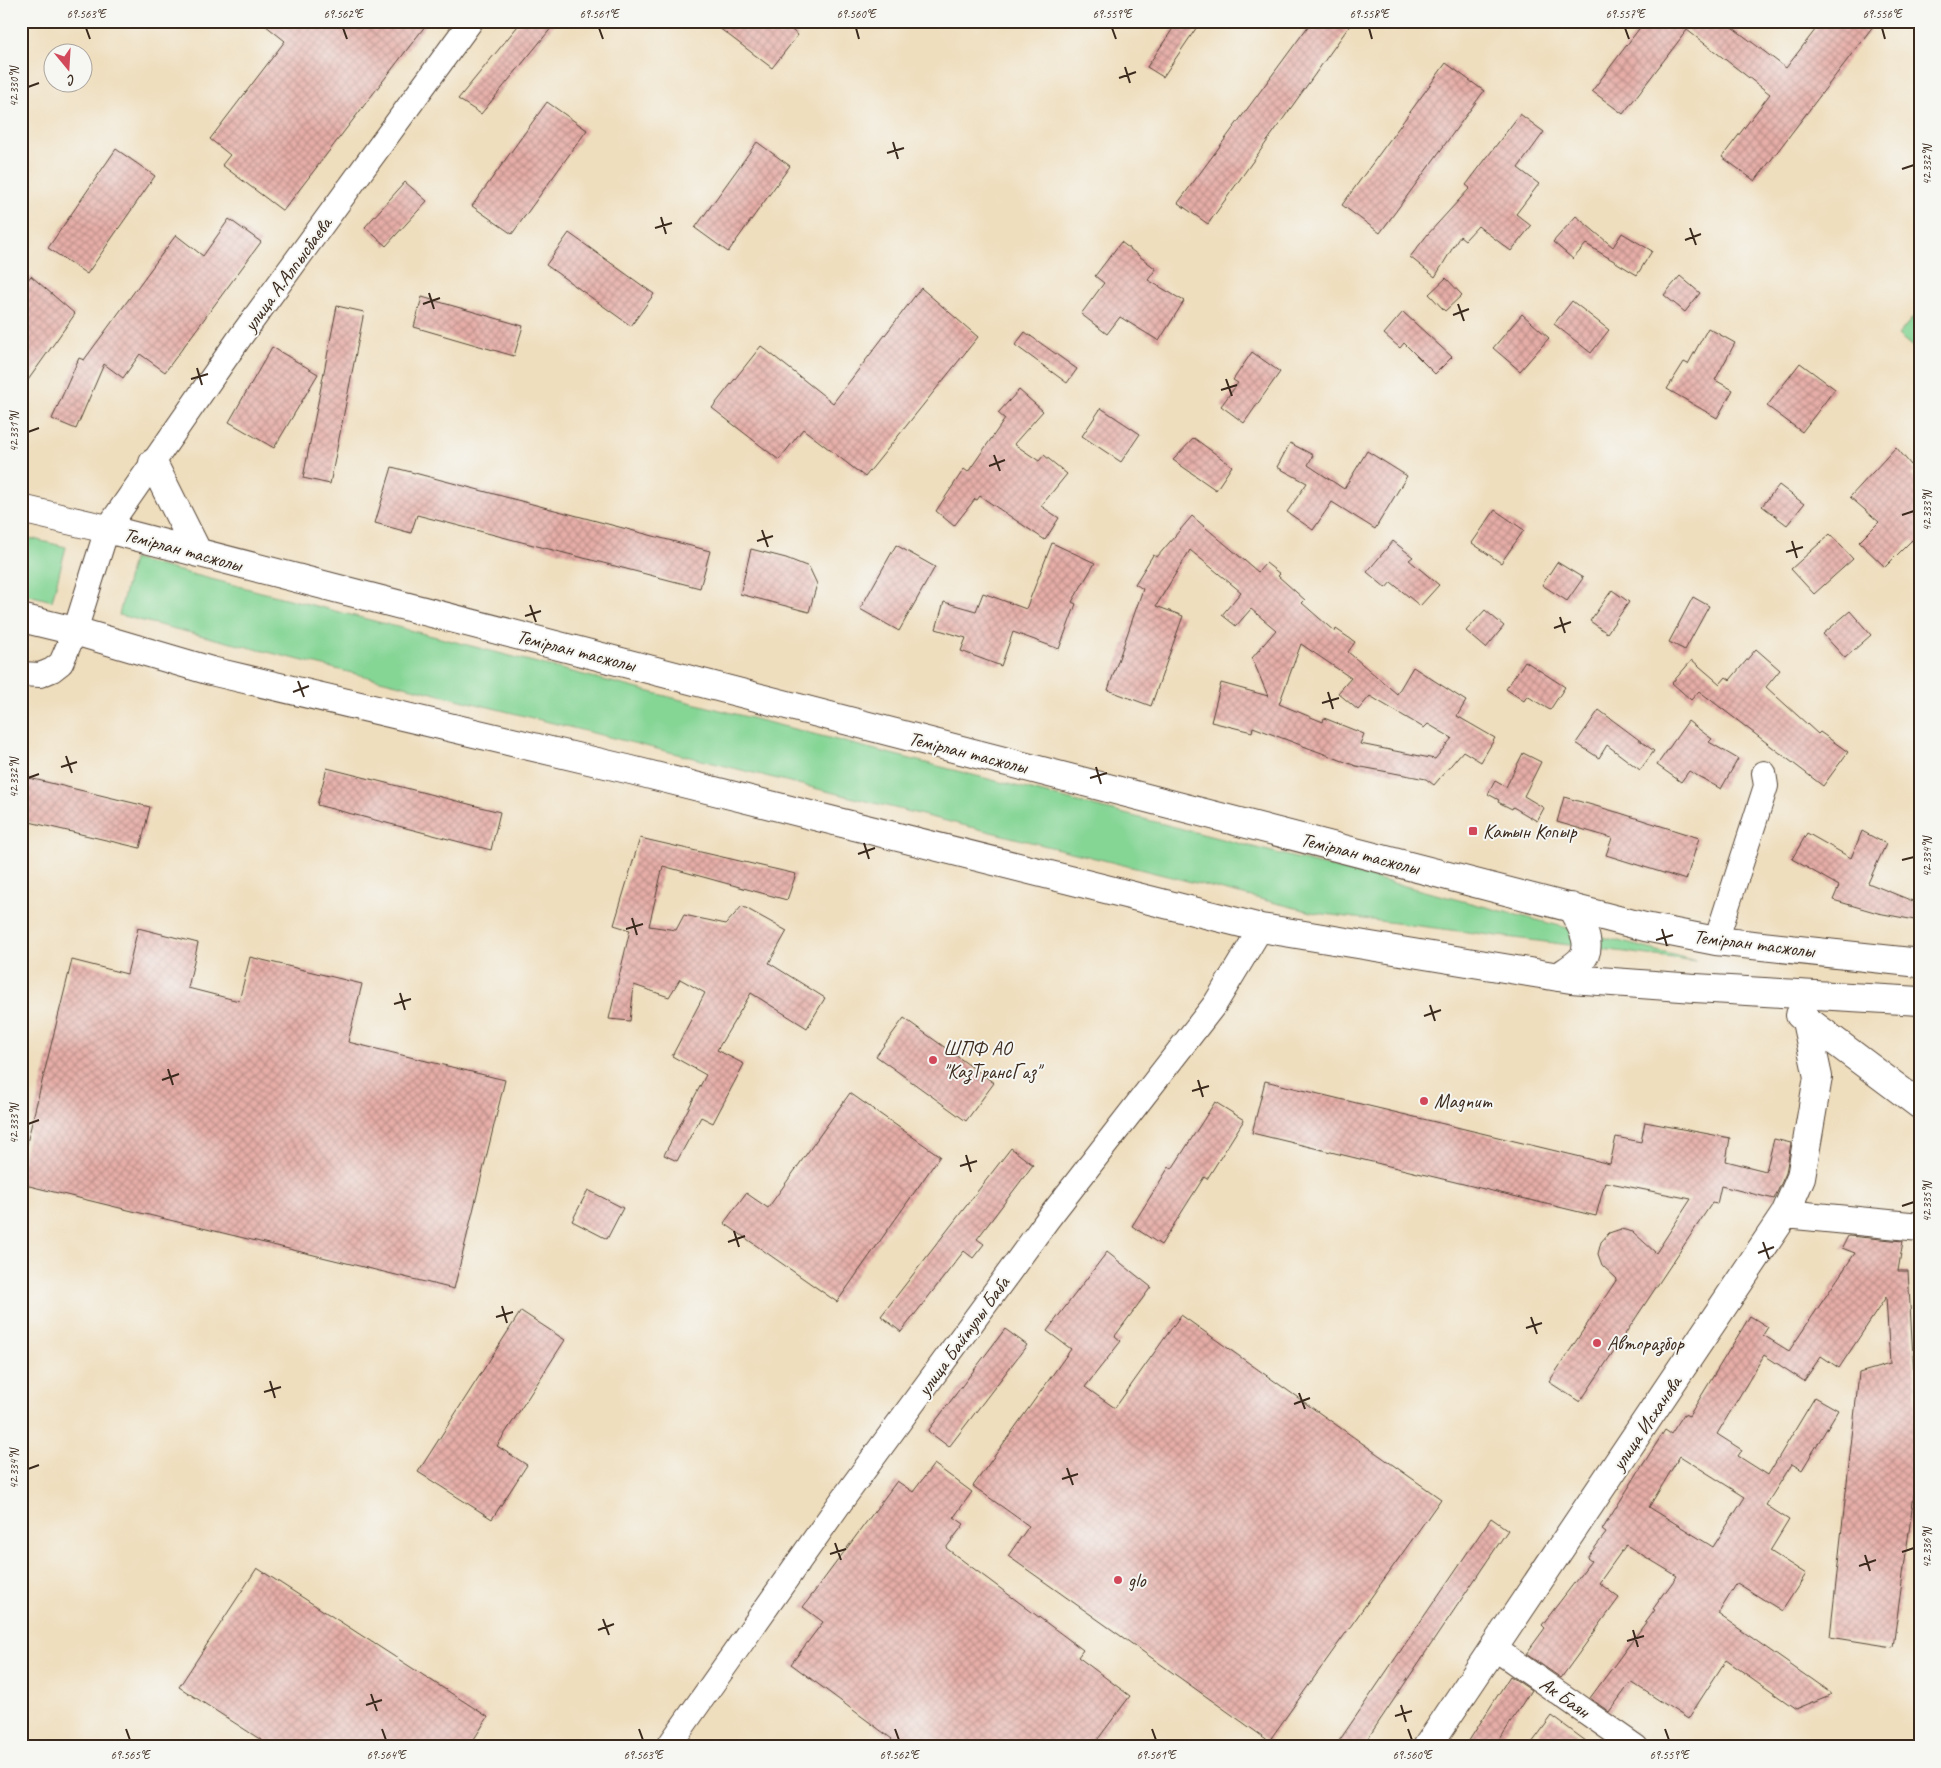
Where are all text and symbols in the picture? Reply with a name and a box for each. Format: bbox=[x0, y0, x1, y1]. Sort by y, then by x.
text: 69.563°E bbox=[66, 6, 107, 22]
text: 69.562°E bbox=[323, 6, 364, 22]
text: 69.561°E bbox=[579, 6, 620, 22]
text: 69.560°E bbox=[836, 6, 877, 22]
text: 69.559°E bbox=[1092, 6, 1133, 22]
text: 69.558°E bbox=[1349, 6, 1390, 22]
text: 69.557°E bbox=[1605, 6, 1646, 22]
text: 69.556°E bbox=[1862, 6, 1903, 22]
north arrow bbox=[42, 42, 92, 92]
text: 42.330°N bbox=[6, 65, 22, 107]
text: С bbox=[64, 71, 78, 90]
text: 42.332°N bbox=[1919, 143, 1935, 185]
street label: улица А.Алпысбаева bbox=[237, 211, 338, 337]
text: 42.331°N bbox=[6, 410, 22, 452]
text: 42.333°N bbox=[1919, 489, 1935, 531]
street label: Темірлан тасжолы bbox=[121, 522, 246, 578]
street label: Темірлан тасжолы bbox=[514, 624, 639, 678]
street label: Темірлан тасжолы bbox=[906, 726, 1031, 780]
text: 42.332°N bbox=[6, 756, 22, 798]
place label: Катын Копыр bbox=[1483, 819, 1578, 844]
marker: Катын Копыр bbox=[1467, 825, 1479, 837]
street label: Темірлан тасжолы bbox=[1298, 827, 1423, 881]
text: 42.334°N bbox=[1919, 835, 1935, 877]
street label: Темірлан тасжолы bbox=[1692, 924, 1817, 963]
place label: ШПФ АО "КазТрансГаз" bbox=[943, 1036, 1045, 1085]
marker: ШПФ АО "КазТрансГаз" bbox=[927, 1054, 939, 1066]
place label: Magnum bbox=[1434, 1089, 1493, 1114]
marker: Magnum bbox=[1418, 1095, 1430, 1107]
text: 42.333°N bbox=[6, 1102, 22, 1144]
text: 42.335°N bbox=[1919, 1180, 1935, 1222]
street label: улица Байтулы Баба bbox=[911, 1270, 1016, 1402]
place label: Авторазбор bbox=[1607, 1331, 1685, 1357]
marker: Авторазбор bbox=[1591, 1337, 1603, 1349]
street label: улица Исханова bbox=[1605, 1370, 1688, 1476]
text: 42.334°N bbox=[6, 1447, 22, 1489]
text: 42.336°N bbox=[1919, 1526, 1935, 1568]
place label: glo bbox=[1128, 1568, 1146, 1593]
marker: glo bbox=[1112, 1574, 1124, 1586]
street label: Ак Баян bbox=[1535, 1671, 1596, 1725]
text: 69.565°E bbox=[110, 1747, 151, 1763]
text: 69.564°E bbox=[366, 1747, 407, 1763]
text: 69.563°E bbox=[623, 1747, 664, 1763]
text: 69.562°E bbox=[879, 1747, 920, 1763]
text: 69.561°E bbox=[1136, 1747, 1177, 1763]
text: 69.560°E bbox=[1392, 1747, 1433, 1763]
text: 69.559°E bbox=[1649, 1747, 1690, 1763]

